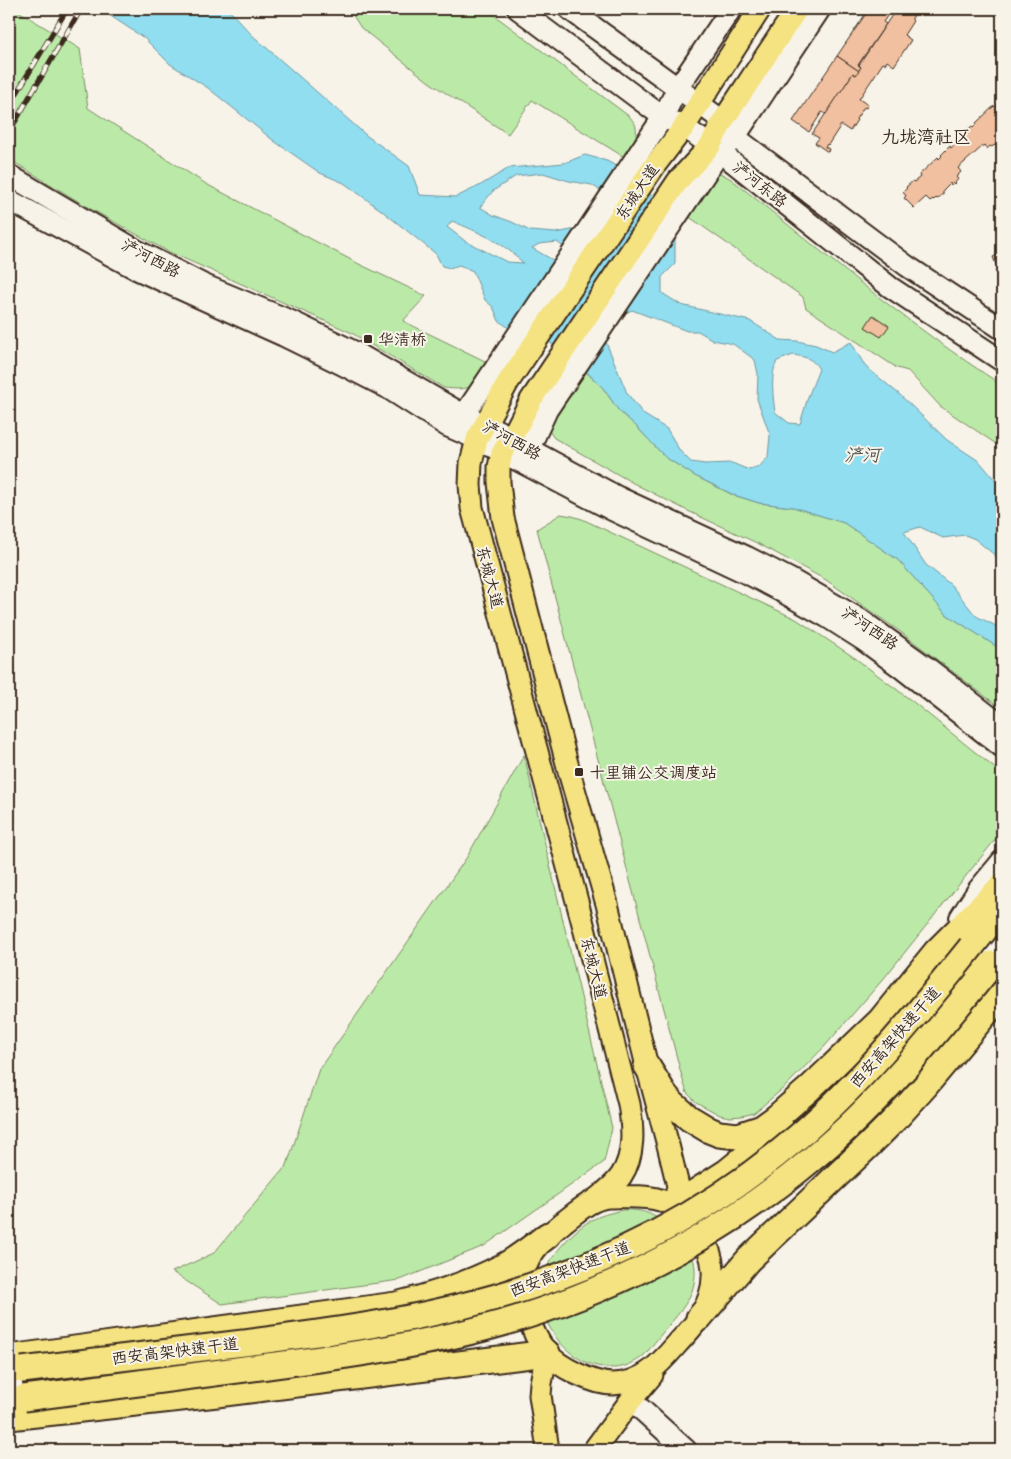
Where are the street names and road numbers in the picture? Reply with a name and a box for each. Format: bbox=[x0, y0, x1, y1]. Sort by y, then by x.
street label: 浐河东路 bbox=[729, 157, 791, 211]
street label: 东城大道 bbox=[611, 160, 663, 224]
street label: 浐河西路 bbox=[118, 235, 184, 281]
street label: 浐河西路 bbox=[479, 416, 545, 464]
street label: 东城大道 bbox=[473, 544, 507, 610]
street label: 浐河西路 bbox=[838, 602, 902, 654]
street label: 东城大道 bbox=[577, 935, 611, 1001]
street label: 西安高架快速干道 bbox=[846, 982, 944, 1092]
street label: 西安高架快速干道 bbox=[507, 1237, 633, 1301]
street label: 西安高架快速干道 bbox=[110, 1334, 240, 1368]

